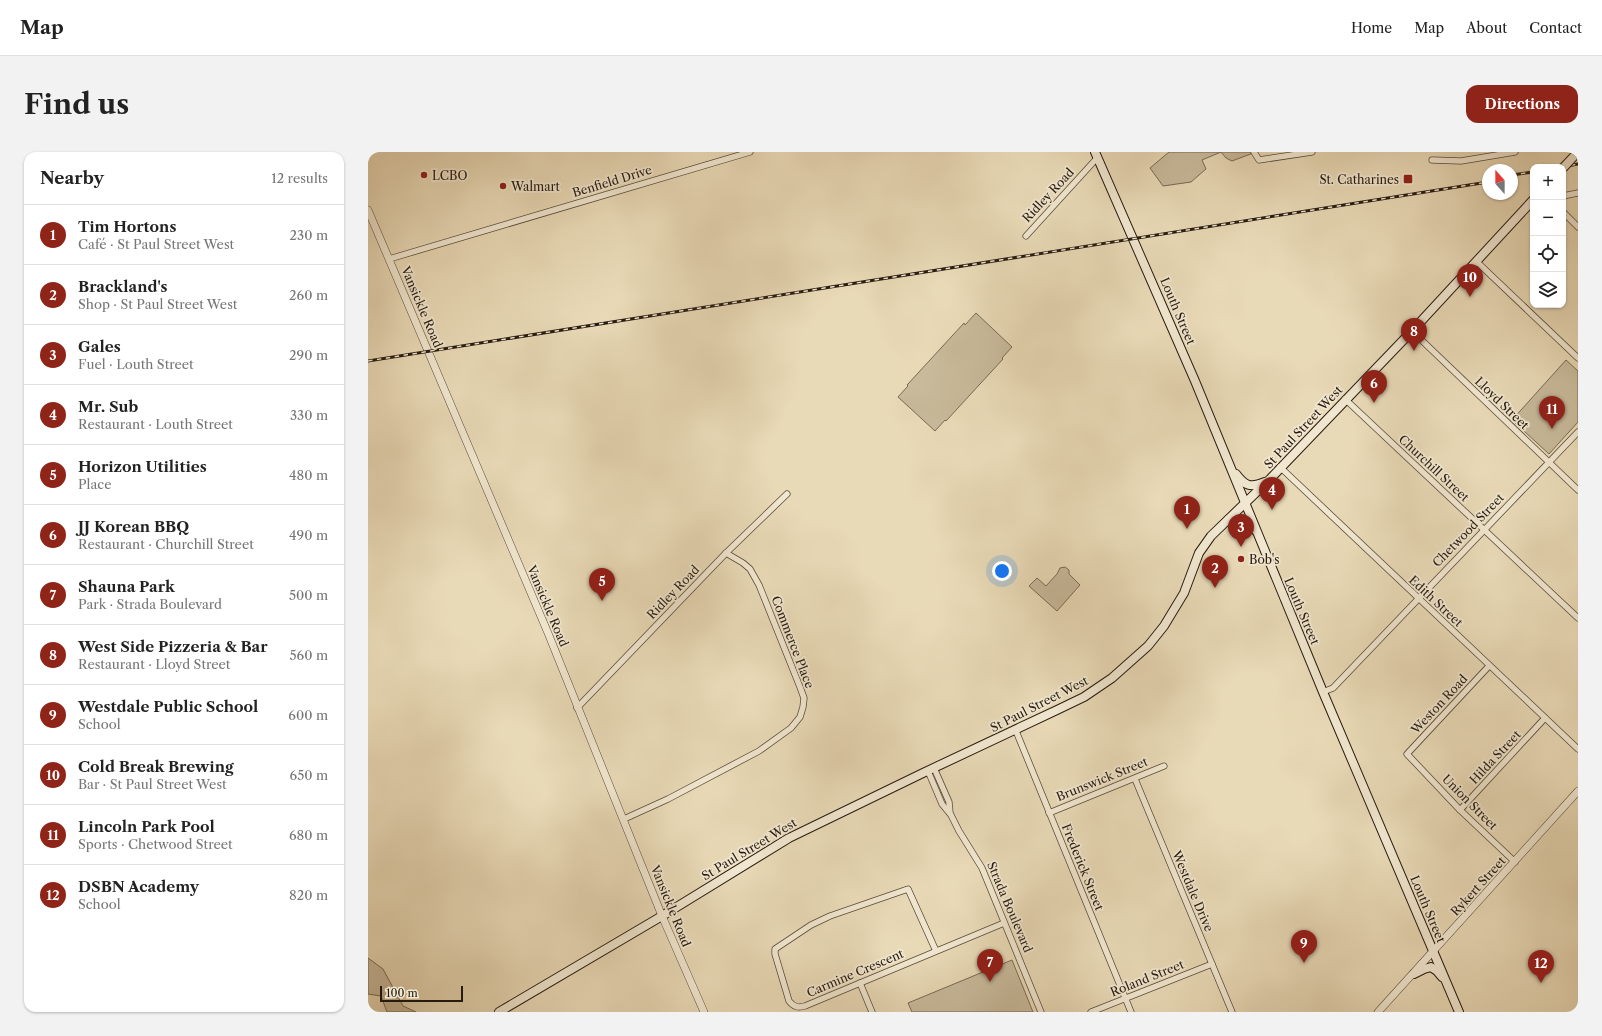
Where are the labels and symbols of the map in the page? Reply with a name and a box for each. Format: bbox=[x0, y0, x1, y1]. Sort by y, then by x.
street label: Benfield Drive bbox=[571, 162, 654, 200]
street label: Ridley Road bbox=[1019, 164, 1077, 225]
north arrow bbox=[1482, 164, 1518, 200]
place label: LCBO bbox=[432, 168, 467, 183]
marker: LCBO bbox=[419, 170, 429, 180]
place label: St. Catharines bbox=[1319, 172, 1399, 187]
marker: St. Catharines bbox=[1402, 173, 1414, 185]
place label: Walmart bbox=[510, 179, 561, 194]
marker: Walmart bbox=[498, 181, 508, 191]
street label: Vansickle Road bbox=[398, 263, 446, 350]
pin: 10 bbox=[1457, 264, 1483, 297]
street label: Louth Street bbox=[1157, 275, 1199, 348]
pin: 8 bbox=[1401, 318, 1427, 351]
pin: 6 bbox=[1361, 370, 1387, 403]
street label: Lloyd Street bbox=[1472, 374, 1533, 433]
street label: St Paul Street West bbox=[1261, 382, 1346, 472]
pin: 11 bbox=[1539, 396, 1565, 429]
street label: Churchill Street bbox=[1396, 432, 1473, 505]
pin: 4 bbox=[1259, 477, 1285, 510]
street label: Chetwood Street bbox=[1429, 490, 1507, 570]
pin: 1 bbox=[1174, 496, 1200, 529]
pin: 3 bbox=[1228, 514, 1254, 547]
place label: Bob's bbox=[1249, 552, 1280, 567]
marker: Bob's bbox=[1236, 554, 1246, 564]
pin: 2 bbox=[1202, 555, 1228, 588]
street label: Ridley Road bbox=[644, 561, 703, 622]
your location bbox=[992, 561, 1012, 581]
street label: Vansickle Road bbox=[524, 562, 572, 649]
pin: 5 bbox=[589, 568, 615, 601]
street label: Edith Street bbox=[1406, 572, 1467, 630]
street label: Louth Street bbox=[1281, 575, 1323, 648]
street label: Commerce Place bbox=[769, 594, 818, 691]
street label: Weston Road bbox=[1407, 671, 1471, 738]
street label: St Paul Street West bbox=[988, 672, 1091, 735]
street label: Hilda Street bbox=[1466, 726, 1524, 787]
street label: Brunswick Street bbox=[1054, 754, 1151, 804]
street label: Union Street bbox=[1439, 771, 1501, 833]
street label: St Paul Street West bbox=[699, 814, 800, 883]
street label: Frederick Street bbox=[1059, 821, 1108, 913]
street label: Westdale Drive bbox=[1169, 847, 1217, 934]
street label: Rykert Street bbox=[1447, 853, 1509, 919]
street label: Strada Boulevard bbox=[984, 859, 1036, 955]
street label: Vansickle Road bbox=[647, 862, 694, 950]
street label: Louth Street bbox=[1407, 873, 1449, 946]
pin: 9 bbox=[1291, 930, 1317, 963]
street label: Carmine Crescent bbox=[804, 946, 906, 1000]
pin: 7 bbox=[977, 949, 1003, 982]
pin: 12 bbox=[1528, 950, 1554, 983]
street label: Roland Street bbox=[1108, 956, 1187, 1000]
scale bar bbox=[380, 984, 463, 1003]

